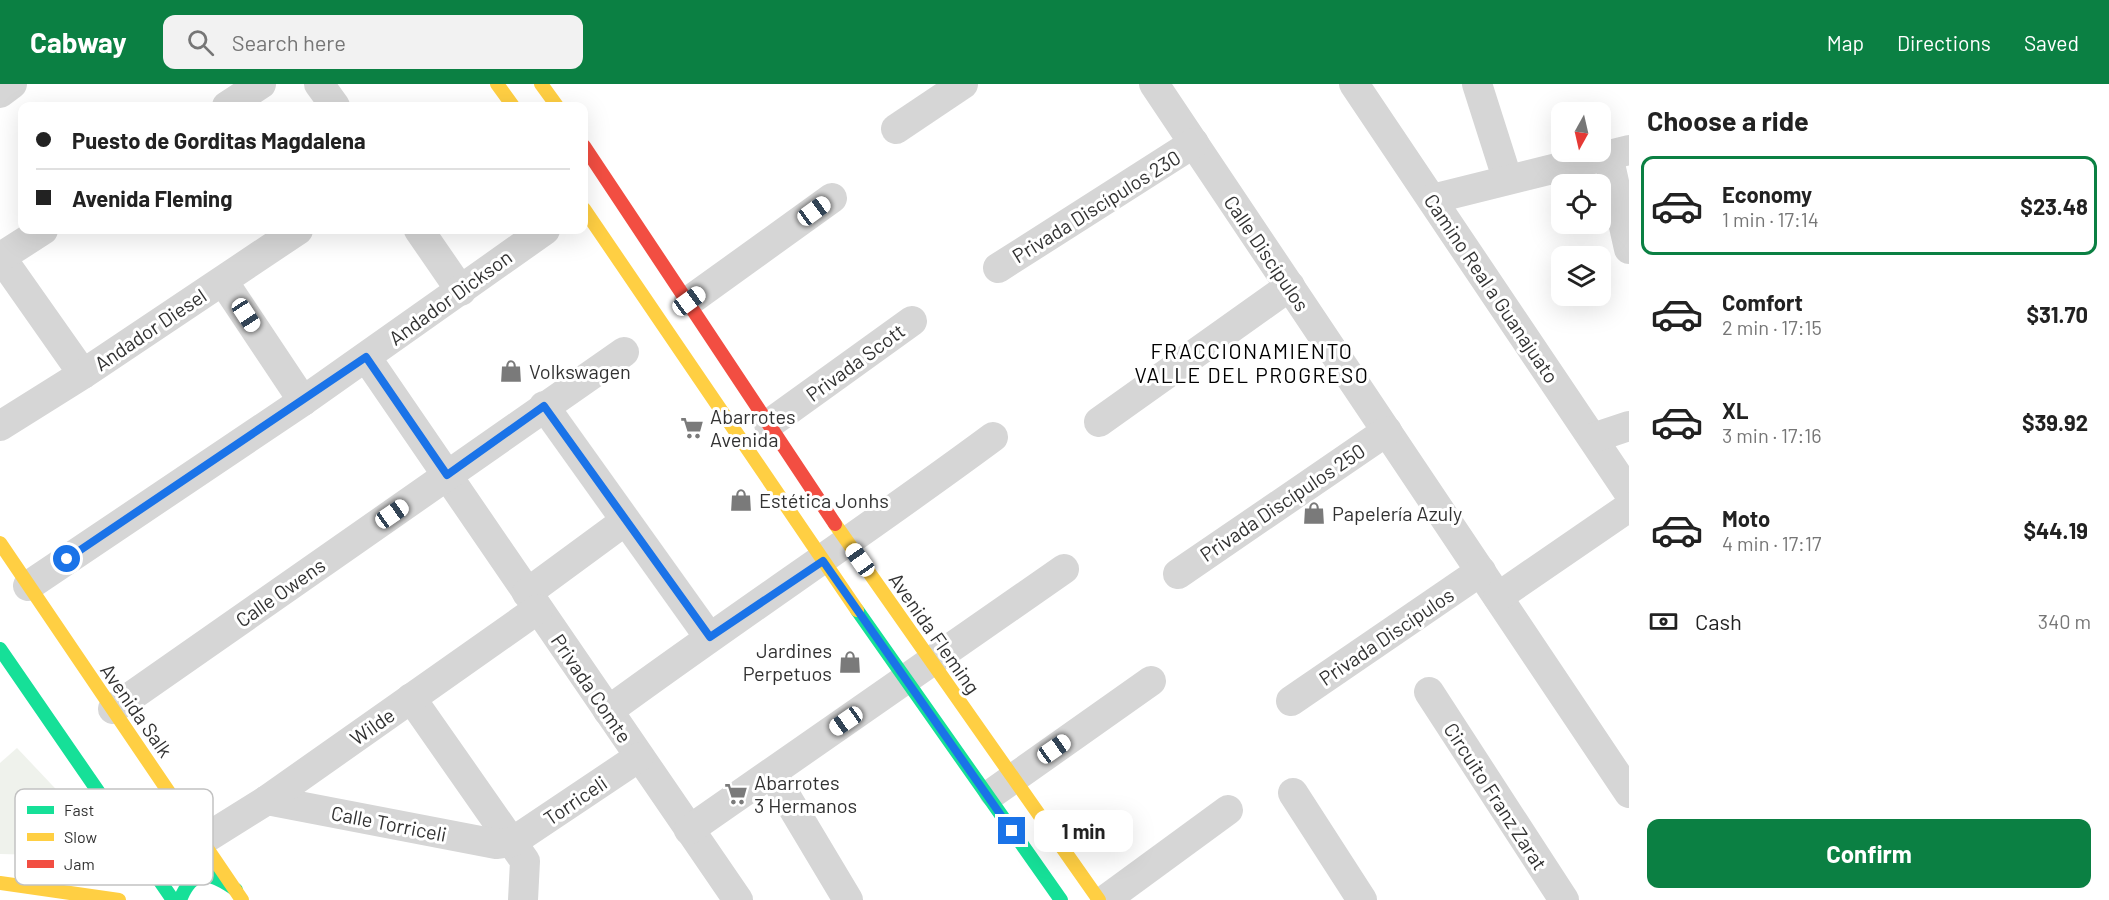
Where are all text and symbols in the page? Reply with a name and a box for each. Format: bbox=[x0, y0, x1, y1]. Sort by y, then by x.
search box bbox=[163, 15, 583, 69]
text: Cabway bbox=[30, 25, 127, 59]
icon: search bbox=[184, 26, 217, 59]
text: Search here bbox=[232, 29, 346, 55]
text: Map bbox=[1827, 30, 1864, 55]
text: Directions bbox=[1897, 30, 1991, 55]
text: Saved bbox=[2024, 30, 2079, 55]
north arrow bbox=[1551, 102, 1611, 162]
map controls bbox=[1551, 102, 1611, 306]
text: Choose a ride bbox=[1647, 104, 1809, 136]
text: Puesto de Gorditas Magdalena bbox=[72, 127, 366, 153]
street label: Privada Discípulos 230 bbox=[1008, 145, 1184, 267]
button: locate bbox=[1551, 174, 1611, 234]
icon: car bbox=[1650, 179, 1704, 233]
text: Economy bbox=[1722, 181, 1812, 207]
text: Avenida Fleming bbox=[72, 185, 232, 211]
street label: Camino Real a Guanajuato bbox=[1420, 189, 1564, 387]
street label: Calle Discípulos bbox=[1219, 190, 1315, 316]
car bbox=[794, 193, 834, 229]
text: $23.48 bbox=[2020, 193, 2088, 219]
text: 1 min · 17:14 bbox=[1722, 207, 1819, 231]
street label: Andador Dickson bbox=[384, 244, 516, 350]
button: layers bbox=[1551, 246, 1611, 306]
street label: Andador Diesel bbox=[89, 283, 211, 375]
car bbox=[669, 283, 709, 319]
icon: car bbox=[1650, 287, 1704, 341]
text: Comfort bbox=[1722, 289, 1803, 315]
car bbox=[229, 295, 263, 335]
text: $31.70 bbox=[2026, 301, 2088, 327]
text: 2 min · 17:15 bbox=[1722, 315, 1822, 339]
street label: Privada Scott bbox=[801, 318, 909, 406]
district label: FRACCIONAMIENTO VALLE DEL PROGRESO bbox=[1135, 338, 1369, 387]
shop icon: Volkswagen bbox=[498, 358, 524, 384]
place label: Volkswagen bbox=[529, 359, 631, 383]
icon: car bbox=[1650, 395, 1704, 449]
text: XL bbox=[1722, 397, 1748, 423]
place label: Abarrotes Avenida bbox=[710, 404, 796, 451]
text: $39.92 bbox=[2022, 409, 2088, 435]
supermarket icon: Abarrotes Avenida bbox=[679, 415, 705, 441]
text: 3 min · 17:16 bbox=[1722, 423, 1821, 447]
street label: Privada Discípulos 250 bbox=[1195, 438, 1369, 566]
shop icon: Estética Jonhs bbox=[728, 487, 754, 513]
place label: Estética Jonhs bbox=[759, 488, 889, 512]
car bbox=[372, 496, 412, 532]
shop icon: Papelería Azuly bbox=[1301, 500, 1327, 526]
place label: Papelería Azuly bbox=[1332, 501, 1462, 525]
icon: car bbox=[1650, 503, 1704, 557]
text: Moto bbox=[1722, 505, 1770, 531]
text: $44.19 bbox=[2023, 517, 2088, 543]
text: 4 min · 17:17 bbox=[1722, 531, 1821, 555]
car bbox=[842, 540, 878, 580]
route start bbox=[53, 545, 80, 572]
street label: Calle Owens bbox=[231, 552, 329, 632]
street label: Avenida Fleming bbox=[884, 568, 986, 698]
street label: Privada Discípulos bbox=[1314, 582, 1458, 690]
icon: cash bbox=[1647, 605, 1680, 638]
text: Cash bbox=[1695, 608, 1742, 634]
text: 340 m bbox=[2038, 609, 2091, 633]
street label: Privada Comte bbox=[547, 629, 637, 747]
place label: Jardines Perpetuos bbox=[743, 638, 832, 685]
shop icon: Jardines Perpetuos bbox=[837, 649, 863, 675]
street label: Avenida Salk bbox=[96, 659, 178, 761]
street label: Wilde bbox=[345, 702, 399, 750]
car bbox=[826, 703, 866, 739]
street label: Circuito Franz Zarat bbox=[1439, 718, 1553, 874]
car bbox=[1034, 731, 1074, 767]
street label: Torriceli bbox=[539, 770, 611, 830]
place label: Abarrotes 3 Hermanos bbox=[754, 770, 857, 817]
supermarket icon: Abarrotes 3 Hermanos bbox=[723, 781, 749, 807]
legend bbox=[15, 789, 213, 885]
text: Fast bbox=[64, 800, 94, 819]
street label: Calle Torriceli bbox=[329, 800, 449, 846]
callout: 1 min bbox=[1033, 810, 1132, 852]
route end bbox=[998, 817, 1025, 844]
text: 1 min bbox=[1062, 819, 1105, 843]
button: Confirm bbox=[1647, 819, 2091, 888]
text: Slow bbox=[64, 827, 97, 846]
text: Jam bbox=[64, 854, 95, 873]

